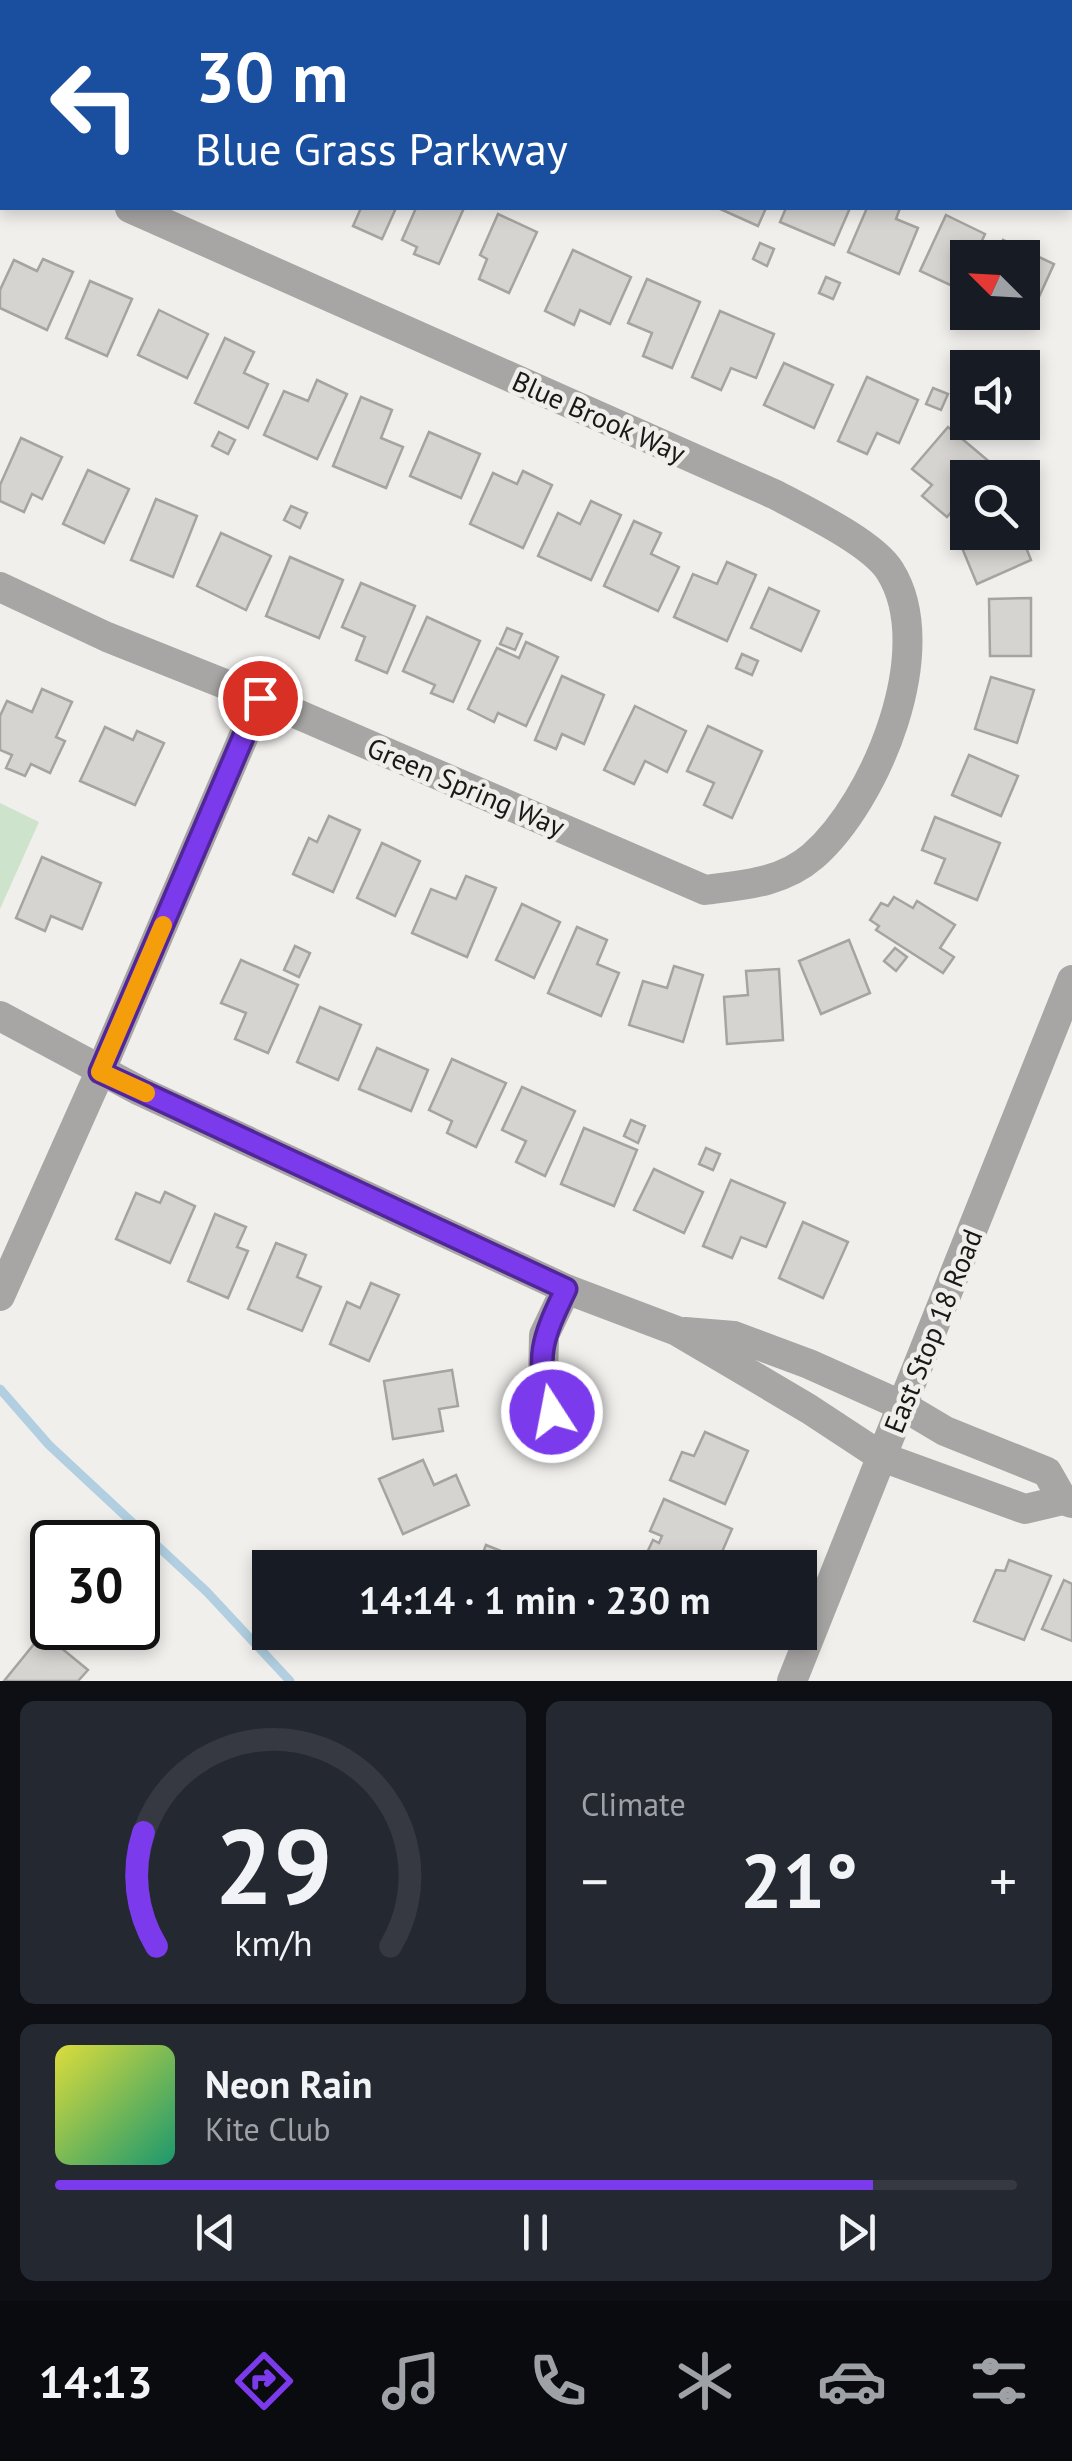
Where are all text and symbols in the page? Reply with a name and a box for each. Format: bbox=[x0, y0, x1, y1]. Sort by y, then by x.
text: 30 m bbox=[195, 31, 348, 121]
icon: left bbox=[30, 40, 160, 170]
text: Blue Grass Parkway bbox=[195, 119, 568, 177]
north arrow bbox=[950, 240, 1040, 330]
map controls bbox=[950, 240, 1040, 550]
button: sound bbox=[950, 350, 1040, 440]
street label: Blue Brook Way bbox=[507, 362, 692, 471]
button: search bbox=[950, 460, 1040, 550]
pin bbox=[218, 656, 303, 741]
icon: arrive bbox=[233, 671, 288, 726]
street label: Green Spring Way bbox=[362, 728, 570, 845]
street label: East Stop 18 Road bbox=[875, 1223, 990, 1438]
position arrow bbox=[500, 1360, 604, 1464]
speed limit sign: 30 bbox=[30, 1520, 160, 1650]
text: 14:14 · 1 min · 230 m bbox=[359, 1575, 710, 1624]
text: Climate bbox=[581, 1783, 686, 1825]
text: 29 bbox=[214, 1798, 332, 1933]
text: 21° bbox=[740, 1832, 858, 1929]
text: − bbox=[581, 1845, 609, 1916]
text: + bbox=[989, 1845, 1017, 1916]
text: km/h bbox=[234, 1920, 312, 1966]
text: Neon Rain bbox=[205, 2059, 372, 2108]
text: Kite Club bbox=[205, 2108, 331, 2150]
icon: previous bbox=[188, 2205, 243, 2260]
icon: pause bbox=[508, 2205, 563, 2260]
icon: next bbox=[829, 2205, 884, 2260]
icon: directions bbox=[229, 2346, 299, 2416]
icon: music bbox=[376, 2346, 446, 2416]
icon: phone bbox=[523, 2346, 593, 2416]
icon: climate bbox=[670, 2346, 740, 2416]
icon: car bbox=[817, 2346, 887, 2416]
icon: filters bbox=[964, 2346, 1034, 2416]
text: 14:13 bbox=[38, 2352, 153, 2410]

